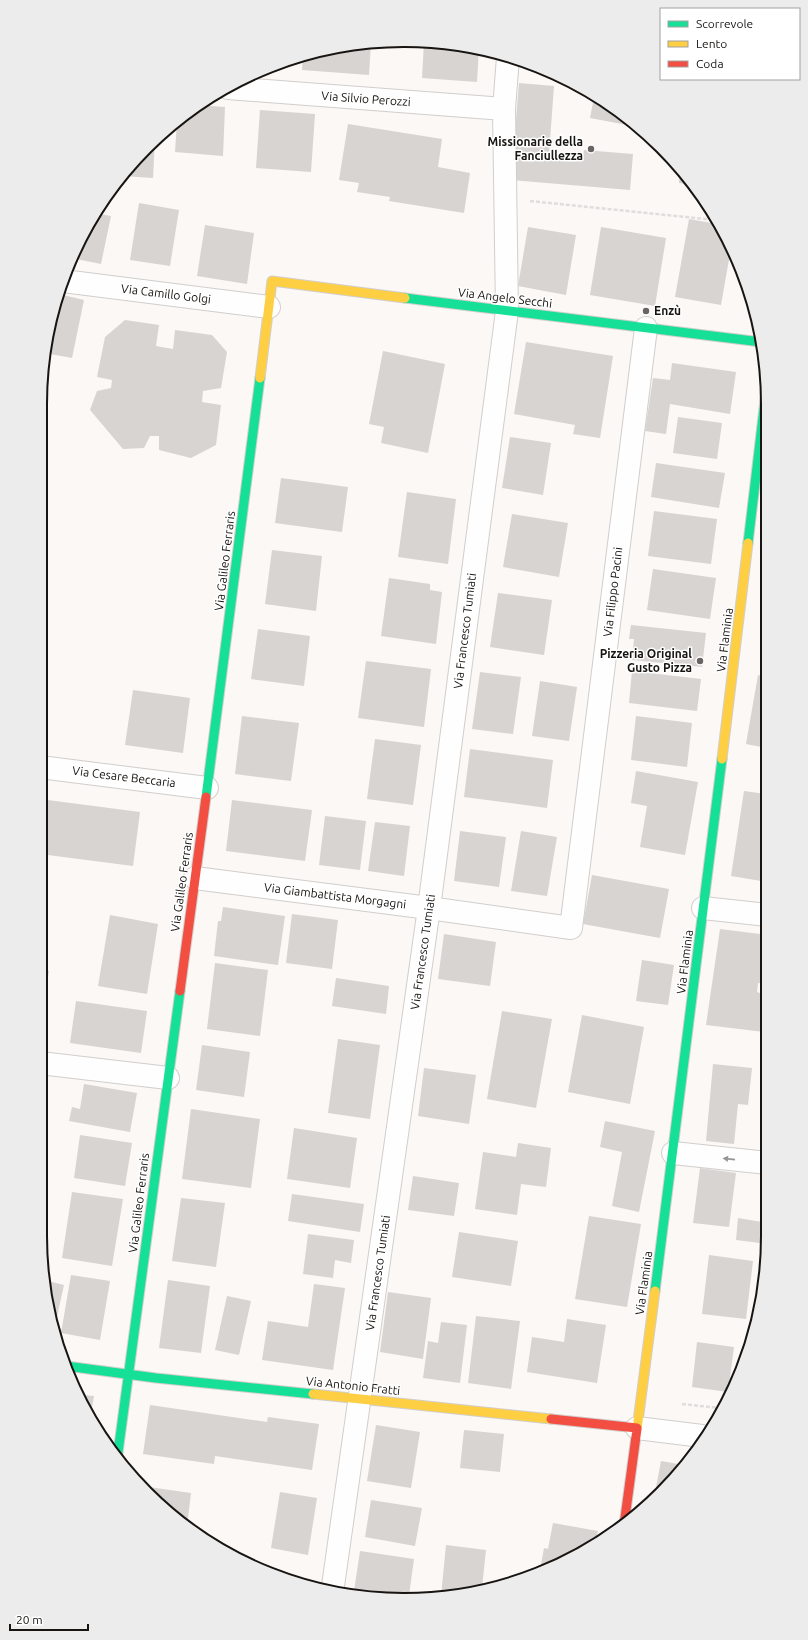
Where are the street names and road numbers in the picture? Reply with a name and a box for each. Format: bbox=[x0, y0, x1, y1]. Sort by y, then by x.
street label: Via Silvio Perozzi bbox=[321, 89, 411, 108]
street label: Via Camillo Golgi bbox=[120, 282, 212, 305]
street label: Via Angelo Secchi bbox=[457, 285, 553, 310]
street label: Via Galileo Ferraris bbox=[212, 510, 237, 612]
street label: Via Filippo Pacini bbox=[601, 546, 624, 638]
street label: Via Francesco Tumiati bbox=[451, 572, 478, 690]
street label: Via Flaminia bbox=[714, 607, 735, 673]
street label: Via Cesare Beccaria bbox=[72, 764, 177, 789]
street label: Via Galileo Ferraris bbox=[168, 831, 195, 933]
street label: Via Giambattista Morgagni bbox=[263, 880, 407, 911]
street label: Via Francesco Tumiati bbox=[408, 893, 437, 1010]
street label: Via Flaminia bbox=[674, 929, 695, 995]
street label: Via Galileo Ferraris bbox=[126, 1152, 151, 1254]
street label: Via Francesco Tumiati bbox=[363, 1214, 392, 1331]
street label: Via Flaminia bbox=[633, 1250, 654, 1316]
street label: Via Antonio Fratti bbox=[305, 1374, 401, 1397]

